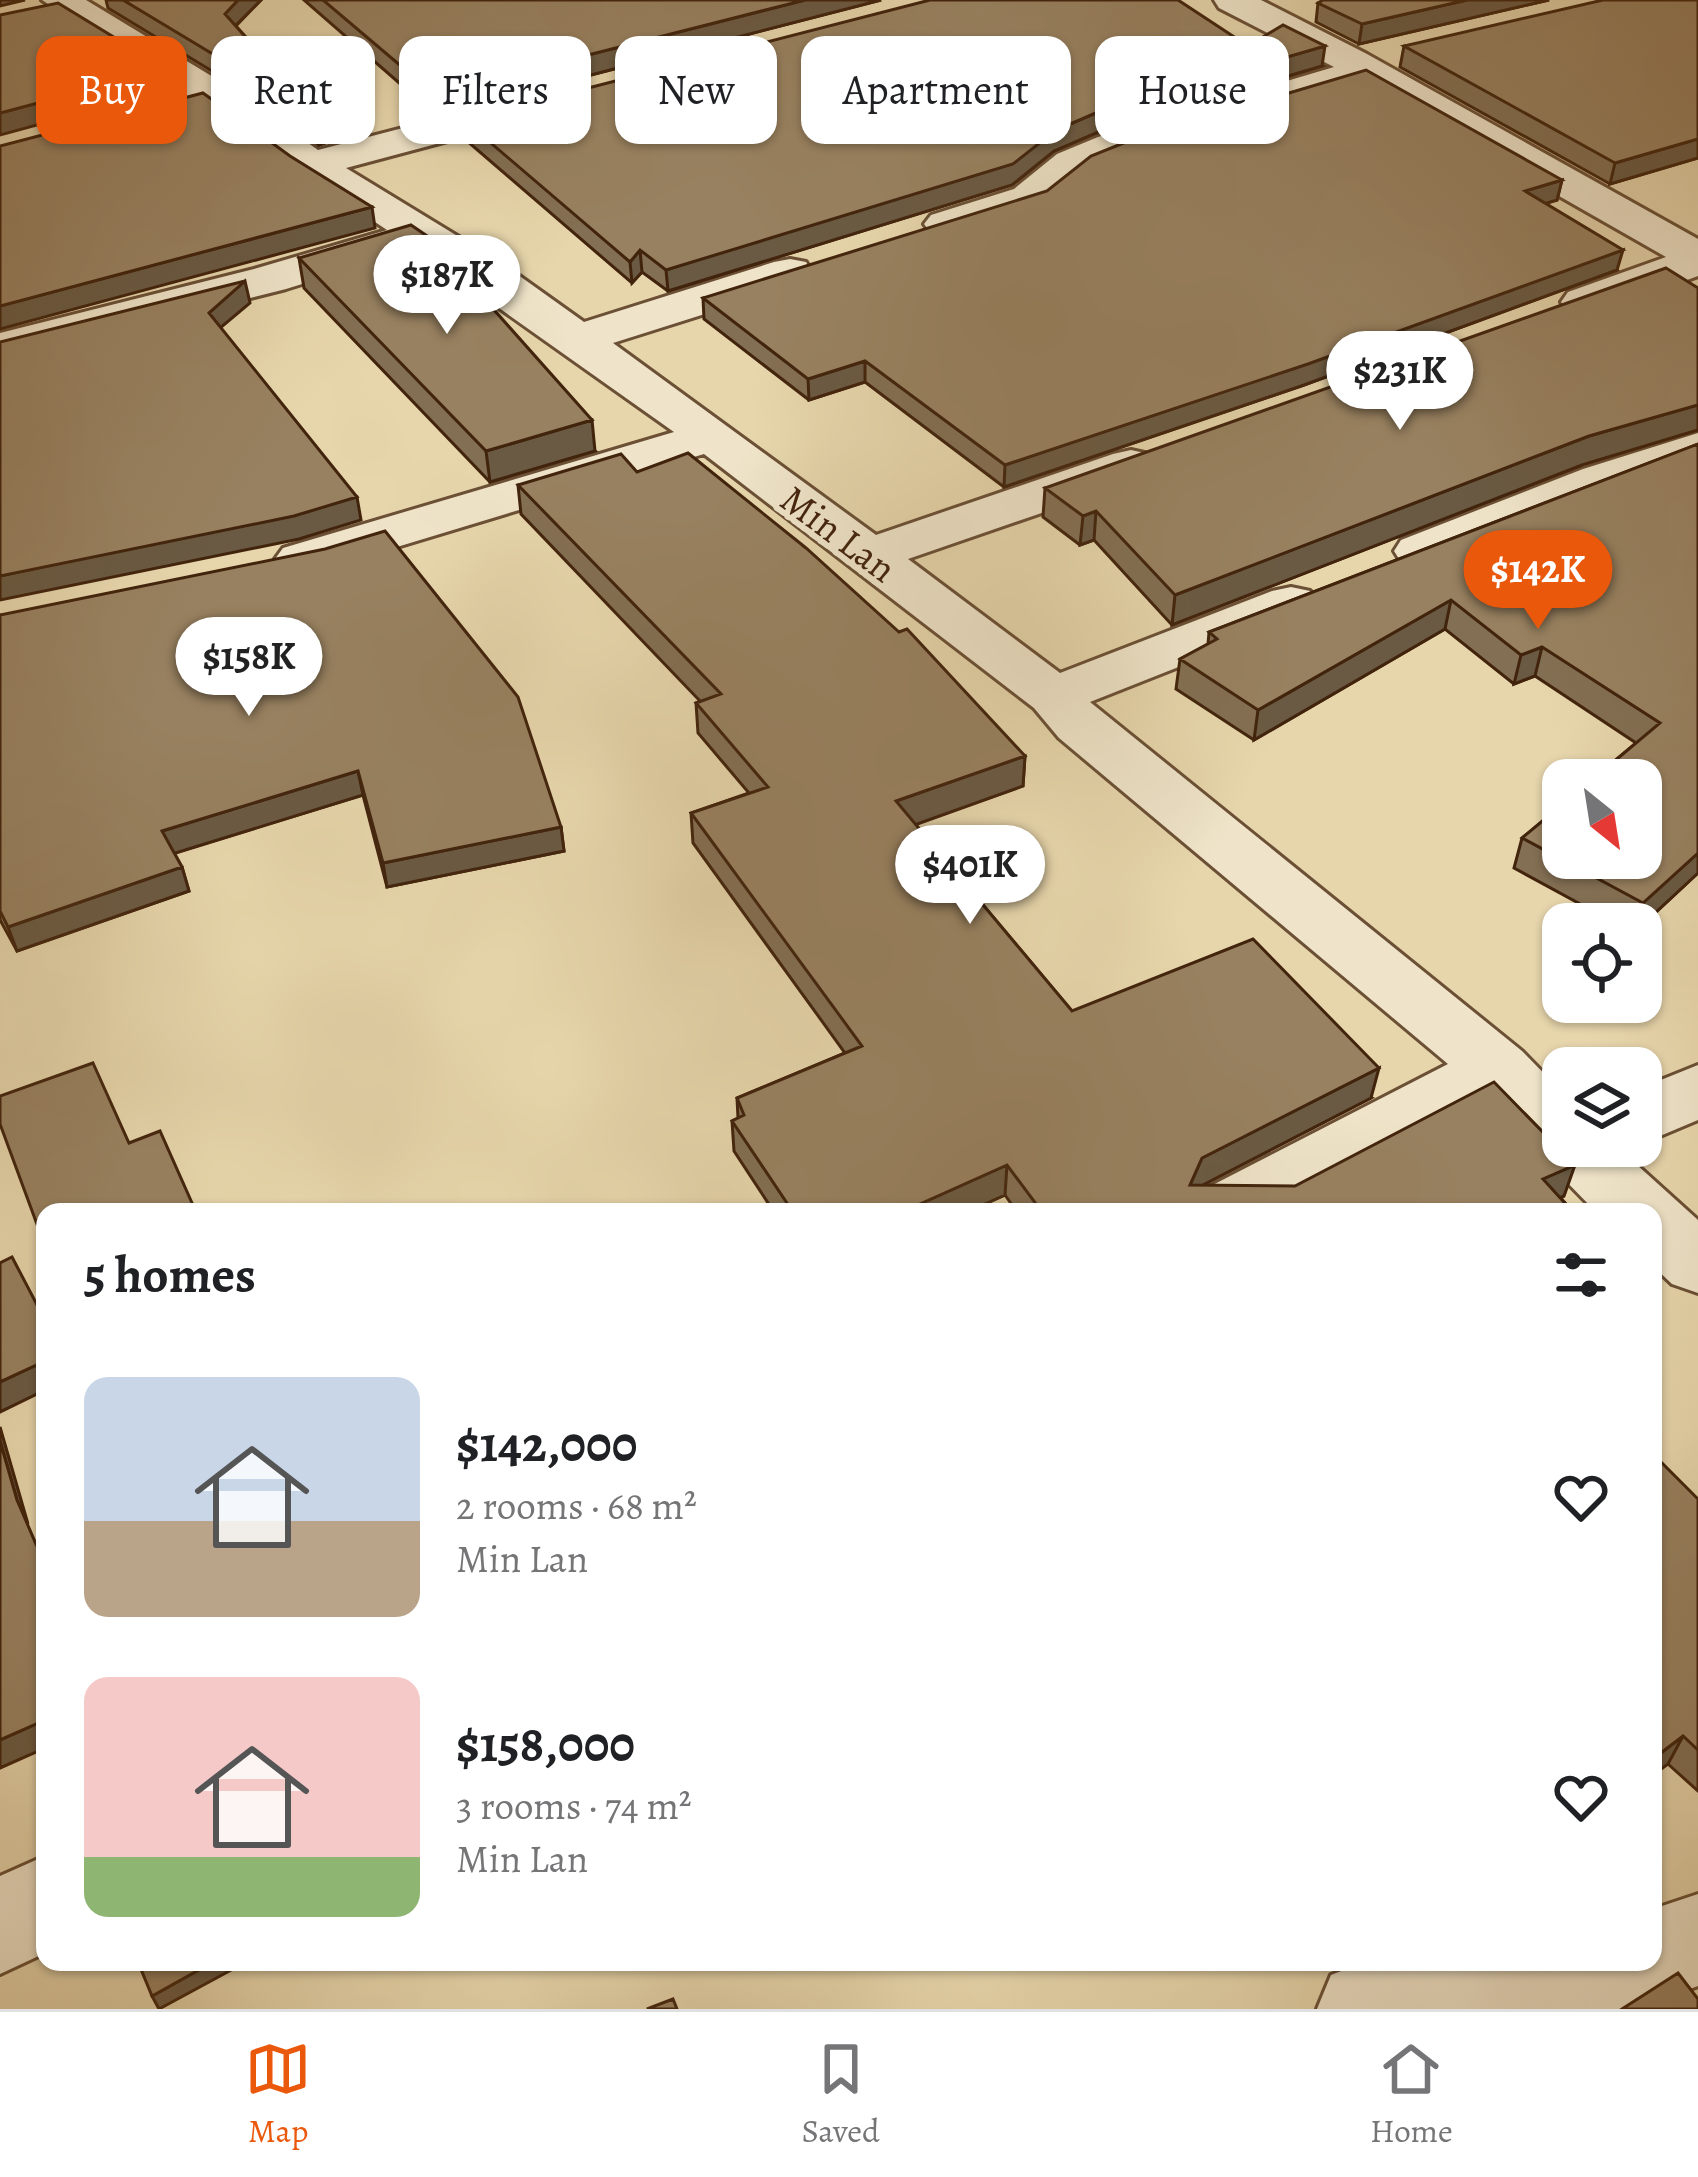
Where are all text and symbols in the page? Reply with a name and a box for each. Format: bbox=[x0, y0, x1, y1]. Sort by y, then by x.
chip: Buy bbox=[36, 36, 187, 144]
chip: Rent bbox=[211, 36, 375, 144]
chip: Filters bbox=[399, 36, 591, 144]
chip: New bbox=[615, 36, 777, 144]
chip: Apartment bbox=[801, 36, 1071, 144]
chip: House bbox=[1095, 36, 1289, 144]
pin: $187K bbox=[363, 235, 531, 337]
text: $187K bbox=[400, 247, 494, 300]
pin: $231K bbox=[1316, 331, 1484, 433]
text: $231K bbox=[1353, 343, 1447, 396]
street label: Min Lan bbox=[770, 472, 907, 594]
pin: $142K bbox=[1454, 530, 1622, 632]
text: $142K bbox=[1491, 542, 1585, 595]
pin: $158K bbox=[165, 617, 333, 719]
text: $158K bbox=[202, 629, 296, 682]
north arrow bbox=[1542, 759, 1662, 879]
map controls bbox=[1542, 759, 1662, 1167]
pin: $401K bbox=[886, 825, 1054, 927]
text: $401K bbox=[922, 837, 1018, 890]
button: locate bbox=[1542, 903, 1662, 1023]
button: layers bbox=[1542, 1047, 1662, 1167]
text: 5 homes bbox=[84, 1240, 256, 1310]
icon: filters bbox=[1548, 1242, 1614, 1308]
text: $142,000 bbox=[456, 1409, 637, 1479]
icon: home bbox=[180, 1425, 324, 1569]
icon: heart bbox=[1548, 1464, 1614, 1530]
text: 2 rooms · 68 m² bbox=[456, 1479, 697, 1532]
text: Min Lan bbox=[456, 1532, 588, 1585]
text: $158,000 bbox=[456, 1709, 635, 1779]
icon: home bbox=[180, 1725, 324, 1869]
icon: heart bbox=[1548, 1764, 1614, 1830]
text: 3 rooms · 74 m² bbox=[456, 1779, 692, 1832]
text: Min Lan bbox=[456, 1832, 588, 1885]
tab: Map bbox=[245, 2036, 311, 2153]
tab: Saved bbox=[801, 2036, 880, 2153]
tab: Home bbox=[1370, 2036, 1453, 2153]

